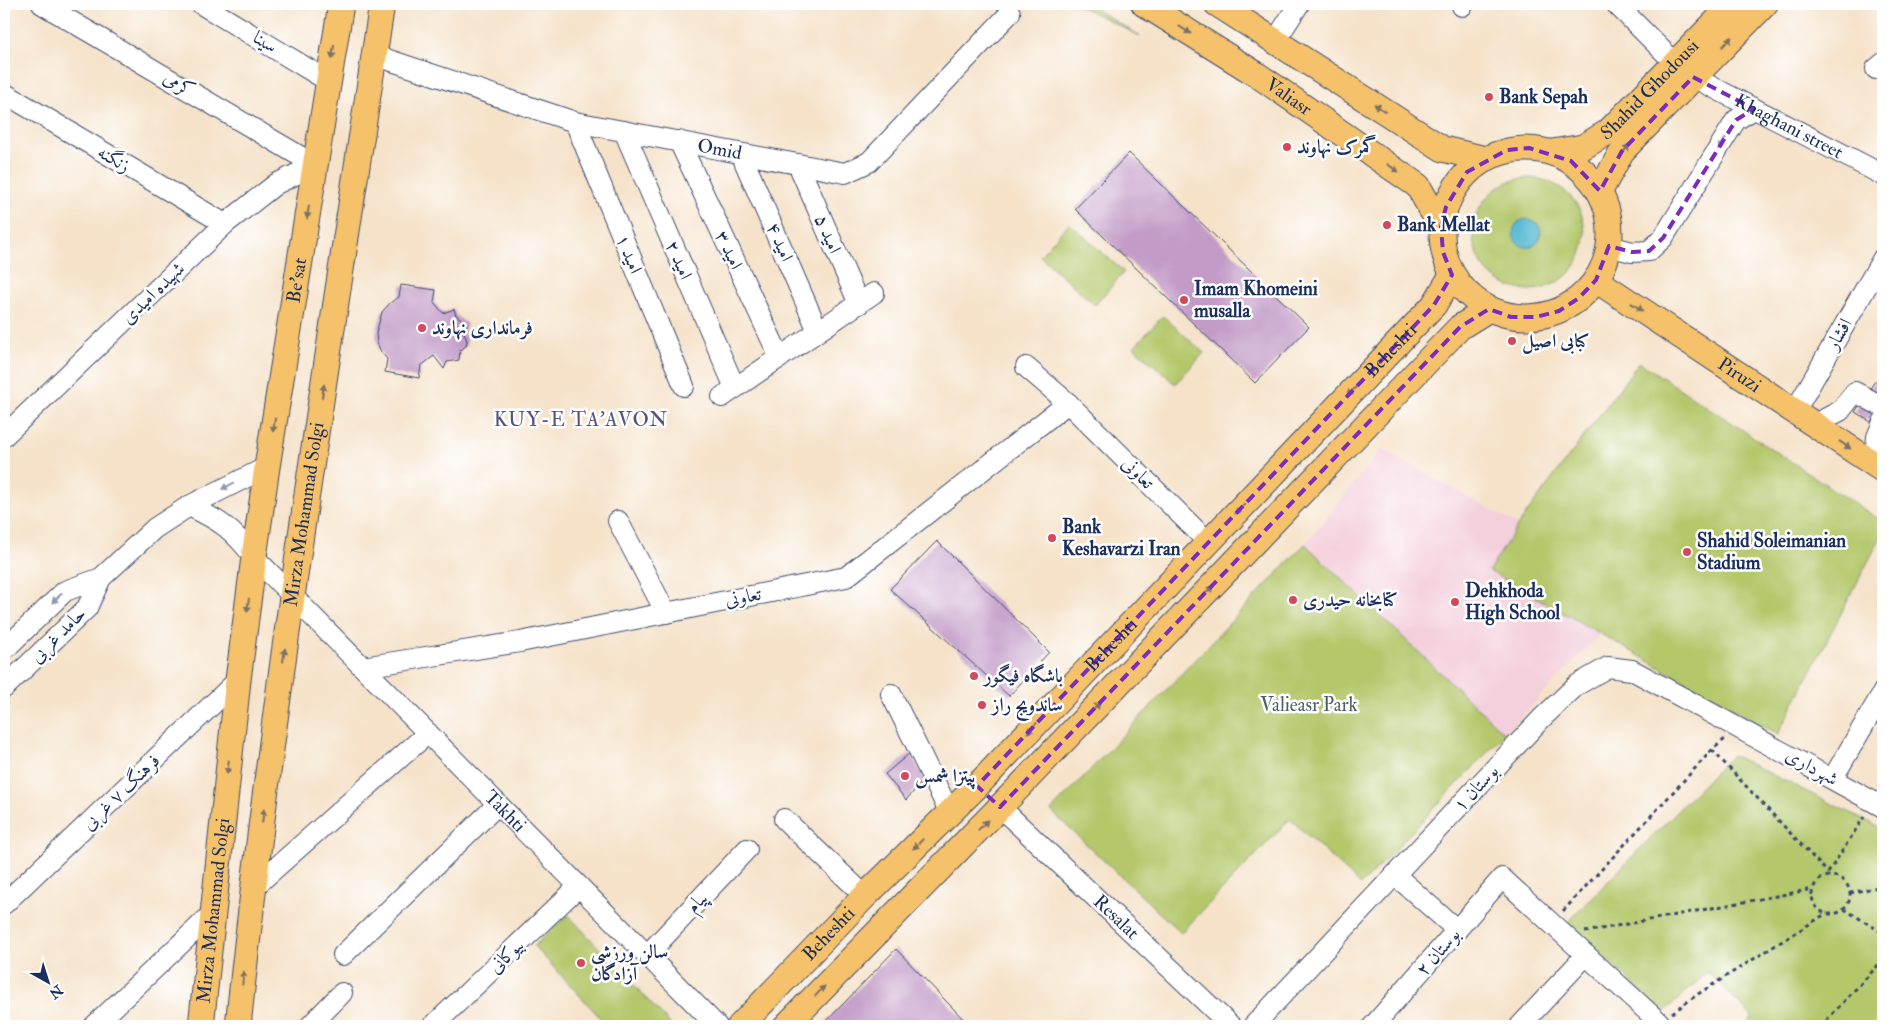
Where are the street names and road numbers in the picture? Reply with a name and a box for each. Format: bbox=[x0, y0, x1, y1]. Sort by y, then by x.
street label: سینا bbox=[248, 25, 282, 59]
street label: Shahid Ghodousi bbox=[1596, 34, 1704, 146]
street label: کرمی bbox=[159, 65, 199, 103]
street label: Valiasr bbox=[1261, 72, 1317, 121]
street label: Khaghani street bbox=[1731, 89, 1847, 164]
street label: Omid bbox=[695, 133, 744, 165]
street label: زنگنه bbox=[93, 139, 135, 178]
street label: امید ۵ bbox=[809, 211, 847, 257]
street label: امید ۴ bbox=[761, 219, 799, 265]
street label: امید ۳ bbox=[710, 227, 748, 273]
street label: امید ۱ bbox=[610, 231, 648, 277]
street label: امید ۲ bbox=[660, 237, 698, 283]
street label: Be'sat bbox=[281, 256, 312, 305]
street label: شهیده امیدی bbox=[116, 257, 190, 329]
street label: افشار bbox=[1819, 314, 1858, 356]
street label: Beheshti bbox=[1359, 318, 1422, 383]
street label: Piruzi bbox=[1713, 352, 1766, 398]
street label: Mirza Mohammad Solgi bbox=[279, 420, 330, 608]
street label: تعاونی bbox=[1117, 452, 1160, 495]
street label: تعاونی bbox=[723, 582, 764, 612]
street label: حامد غربی bbox=[25, 602, 93, 670]
street label: Beheshti bbox=[1080, 613, 1142, 677]
street label: شهرداری bbox=[1781, 743, 1843, 791]
street label: فرهنگ ۷ غربی bbox=[76, 748, 167, 837]
street label: بوستان ۱ bbox=[1448, 759, 1504, 817]
street label: Takhti bbox=[479, 785, 531, 837]
street label: Mirza Mohammad Solgi bbox=[192, 817, 235, 1004]
street label: پیام bbox=[681, 886, 716, 921]
street label: Resalat bbox=[1088, 890, 1144, 945]
street label: Beheshti bbox=[797, 902, 860, 966]
street label: بوستان ۲ bbox=[1411, 923, 1465, 981]
street label: بیوکانی bbox=[483, 933, 529, 979]

